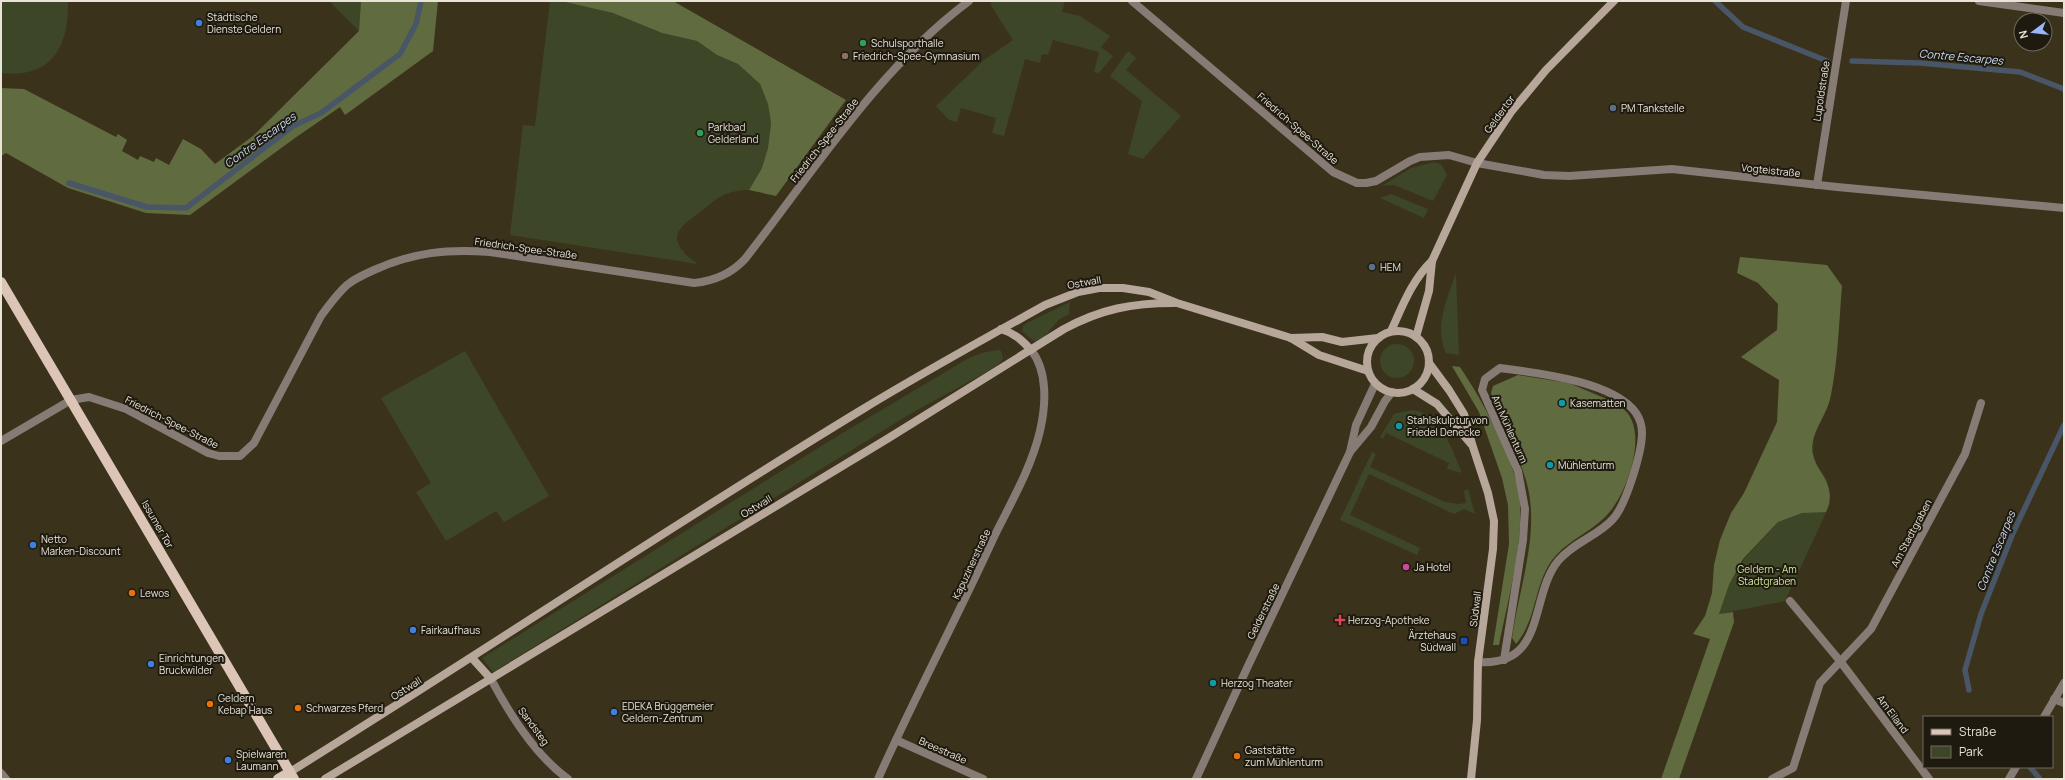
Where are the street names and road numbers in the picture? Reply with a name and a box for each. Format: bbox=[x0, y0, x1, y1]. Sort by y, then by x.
street label: Lupoldstraße bbox=[1809, 60, 1833, 122]
street label: Friedrich-Spee-Straße bbox=[1254, 89, 1342, 167]
street label: Geldertor bbox=[1480, 92, 1518, 136]
street label: Friedrich-Spee-Straße bbox=[787, 95, 861, 185]
street label: Vogteistraße bbox=[1741, 160, 1801, 180]
street label: Friedrich-Spee-Straße bbox=[474, 234, 578, 262]
street label: Ostwall bbox=[1066, 272, 1102, 292]
street label: Friedrich-Spee-Straße bbox=[123, 392, 221, 452]
street label: Am Mühlenturm bbox=[1489, 393, 1531, 465]
street label: Ostwall bbox=[738, 491, 774, 521]
street label: Issumer Tor bbox=[139, 497, 178, 551]
street label: Am Stadtgraben bbox=[1887, 497, 1935, 569]
street label: Kapuzinerstraße bbox=[949, 526, 994, 601]
street label: Gelderstraße bbox=[1243, 581, 1283, 641]
street label: Südwall bbox=[1466, 590, 1484, 628]
street label: Ostwall bbox=[388, 673, 424, 703]
street label: Am Eiland bbox=[1874, 692, 1912, 736]
street label: Sandsteg bbox=[515, 704, 553, 748]
street label: Breestraße bbox=[917, 733, 969, 767]

